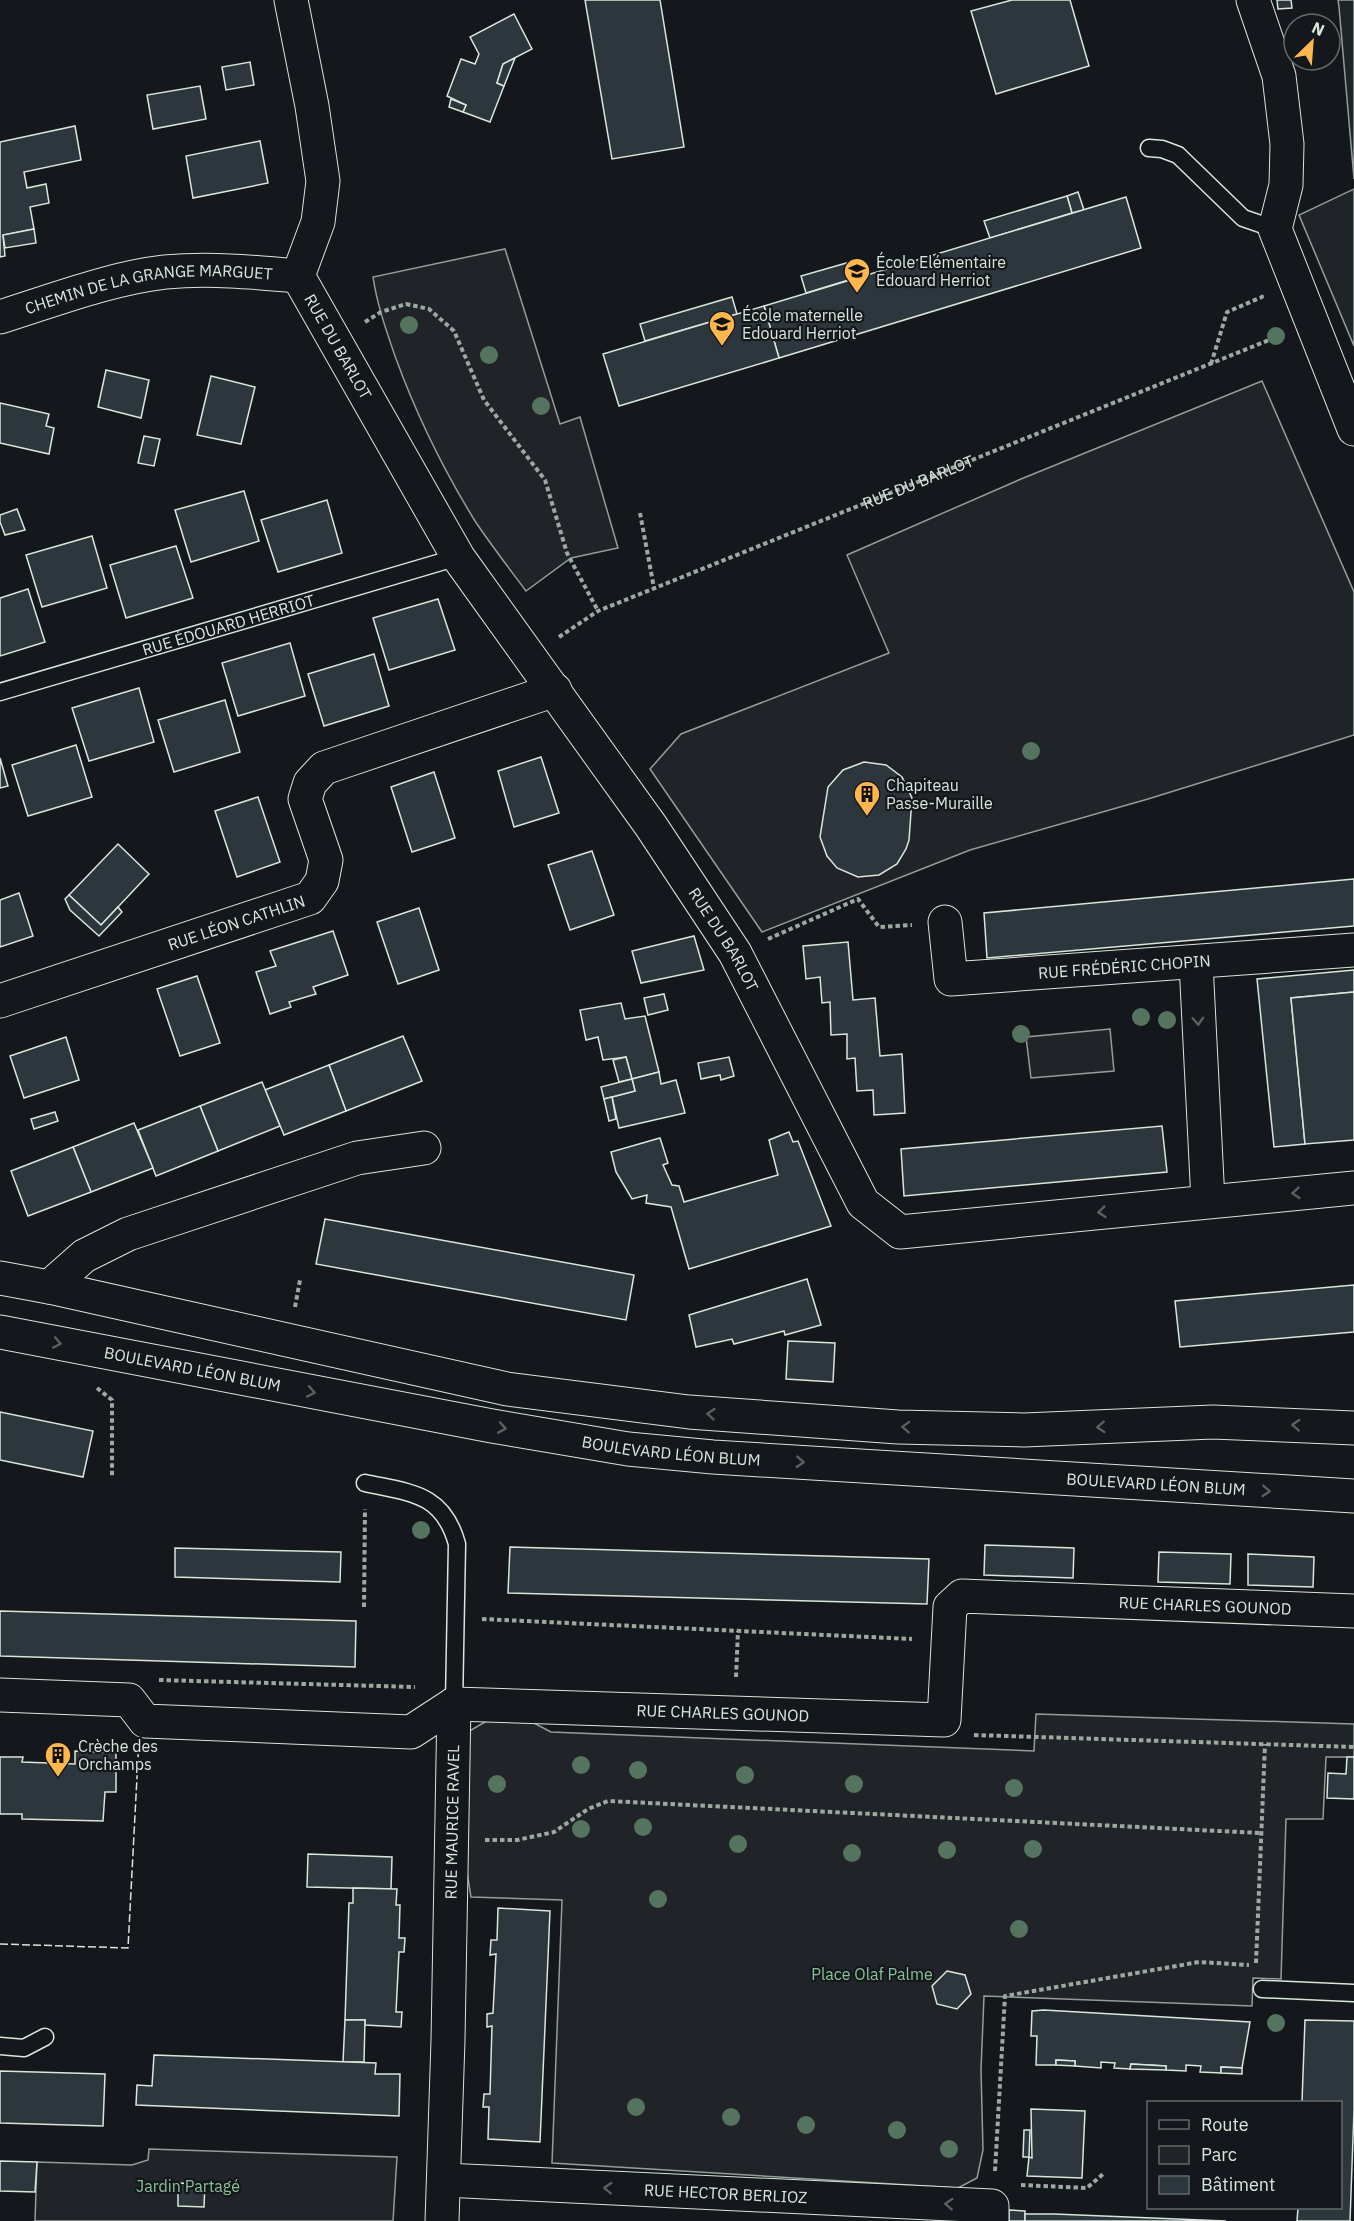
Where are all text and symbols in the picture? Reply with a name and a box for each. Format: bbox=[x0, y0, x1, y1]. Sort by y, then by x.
north arrow bbox=[1282, 12, 1342, 72]
text: N bbox=[1309, 17, 1328, 40]
place label: École Elémentaire Edouard Herriot bbox=[876, 251, 1006, 290]
school or university icon: École Elémentaire Edouard Herriot bbox=[842, 256, 872, 294]
street label: CHEMIN DE LA GRANGE MARGUET bbox=[22, 260, 273, 318]
street label: RUE DU BARLOT bbox=[300, 290, 376, 403]
place label: École maternelle Edouard Herriot bbox=[742, 304, 863, 343]
school or university icon: École maternelle Edouard Herriot bbox=[707, 309, 737, 347]
street label: RUE DU BARLOT bbox=[860, 450, 976, 513]
street label: RUE ÉDOUARD HERRIOT bbox=[140, 590, 317, 660]
place label: Chapiteau Passe-Muraille bbox=[886, 775, 993, 813]
building icon: Chapiteau Passe-Muraille bbox=[852, 779, 882, 817]
street label: RUE DU BARLOT bbox=[684, 884, 763, 995]
street label: RUE LÉON CATHLIN bbox=[165, 890, 307, 955]
street label: RUE FRÉDÉRIC CHOPIN bbox=[1037, 950, 1211, 983]
one-way arrow bbox=[1192, 1017, 1205, 1026]
one-way arrow bbox=[1291, 1186, 1300, 1199]
one-way arrow bbox=[1097, 1205, 1106, 1217]
one-way arrow bbox=[52, 1336, 62, 1349]
street label: BOULEVARD LÉON BLUM bbox=[102, 1342, 283, 1395]
one-way arrow bbox=[306, 1385, 316, 1398]
one-way arrow bbox=[707, 1408, 716, 1421]
one-way arrow bbox=[1291, 1419, 1300, 1432]
one-way arrow bbox=[1096, 1420, 1105, 1433]
one-way arrow bbox=[497, 1421, 507, 1434]
one-way arrow bbox=[901, 1421, 910, 1433]
street label: BOULEVARD LÉON BLUM bbox=[580, 1431, 761, 1470]
one-way arrow bbox=[796, 1455, 805, 1468]
street label: BOULEVARD LÉON BLUM bbox=[1066, 1469, 1246, 1499]
one-way arrow bbox=[1261, 1484, 1270, 1497]
street label: RUE CHARLES GOUNOD bbox=[1118, 1592, 1292, 1619]
street label: RUE CHARLES GOUNOD bbox=[636, 1700, 810, 1726]
place label: Crèche des Orchamps bbox=[78, 1736, 158, 1774]
building icon: Crèche des Orchamps bbox=[43, 1740, 73, 1778]
street label: RUE MAURICE RAVEL bbox=[441, 1745, 463, 1900]
park label: Place Olaf Palme bbox=[811, 1964, 933, 1984]
legend bbox=[1147, 2101, 1342, 2209]
text: Route bbox=[1201, 2113, 1249, 2136]
text: Parc bbox=[1201, 2143, 1237, 2166]
text: Bâtiment bbox=[1201, 2173, 1275, 2196]
park label: Jardin Partagé bbox=[136, 2176, 240, 2196]
street label: RUE HECTOR BERLIOZ bbox=[643, 2179, 808, 2207]
one-way arrow bbox=[603, 2181, 612, 2194]
one-way arrow bbox=[945, 2197, 954, 2210]

